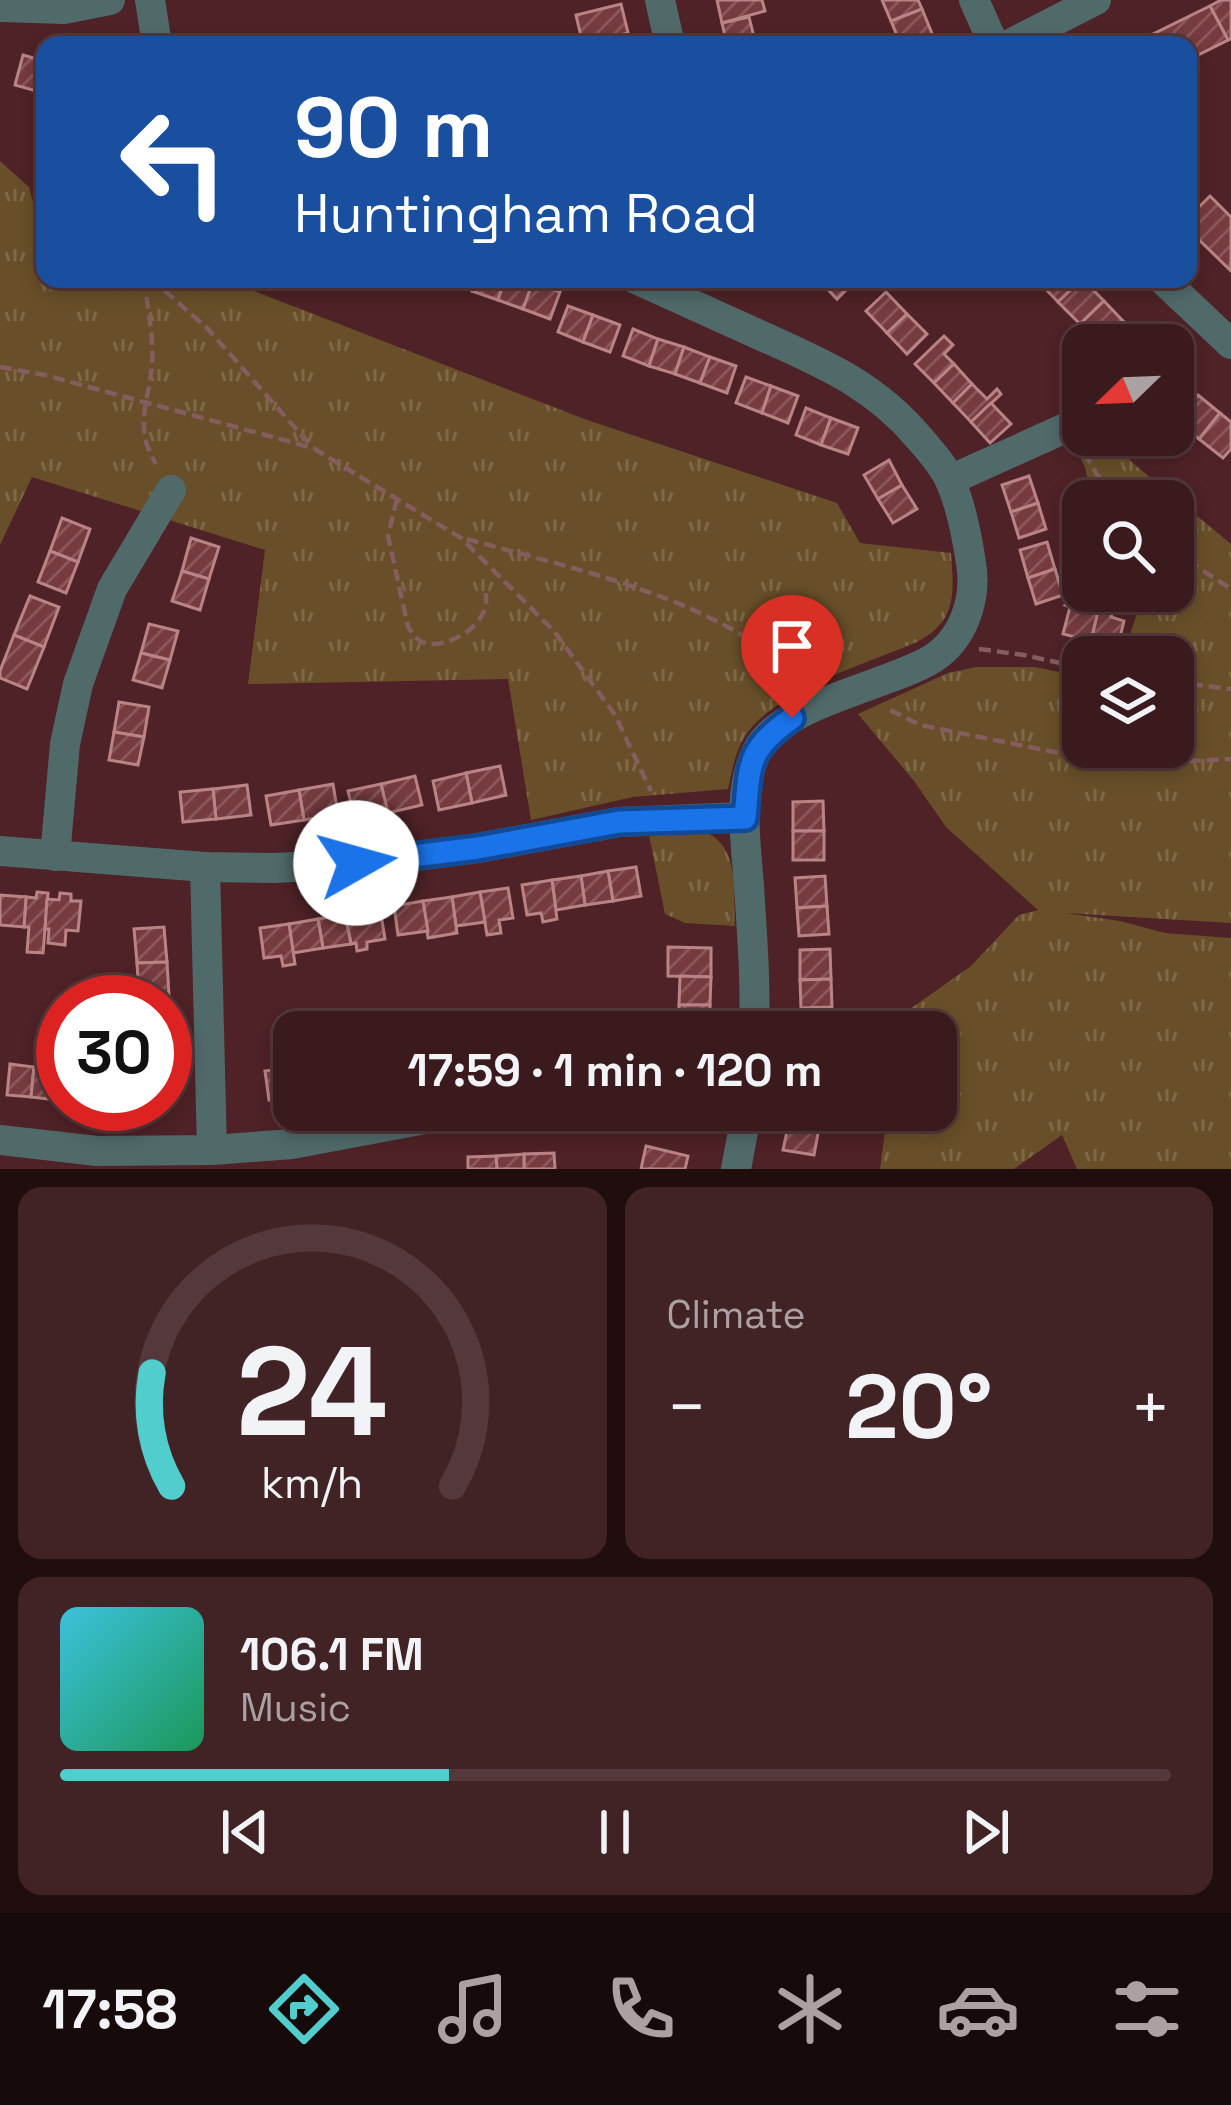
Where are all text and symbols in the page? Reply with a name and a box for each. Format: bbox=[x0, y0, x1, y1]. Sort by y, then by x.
text: 90 m bbox=[294, 74, 493, 182]
icon: left bbox=[96, 84, 252, 240]
text: Huntingham Road bbox=[294, 179, 758, 248]
north arrow bbox=[1062, 324, 1194, 456]
map controls bbox=[1062, 324, 1194, 768]
button: search bbox=[1062, 480, 1194, 612]
pin bbox=[741, 595, 843, 718]
icon: arrive bbox=[759, 613, 825, 679]
button: layers bbox=[1062, 636, 1194, 768]
position arrow bbox=[293, 800, 419, 926]
speed limit sign: 30 bbox=[36, 975, 192, 1131]
text: 17:59 · 1 min · 120 m bbox=[408, 1042, 822, 1099]
text: Climate bbox=[667, 1290, 806, 1339]
text: 24 bbox=[236, 1312, 388, 1471]
text: 20° bbox=[845, 1349, 992, 1464]
text: − bbox=[667, 1365, 707, 1449]
text: + bbox=[1130, 1365, 1171, 1449]
text: km/h bbox=[261, 1456, 363, 1511]
text: 106.1 FM bbox=[240, 1626, 424, 1683]
text: Music bbox=[240, 1683, 351, 1732]
icon: previous bbox=[212, 1799, 278, 1865]
icon: pause bbox=[582, 1799, 648, 1865]
icon: next bbox=[953, 1799, 1019, 1865]
icon: directions bbox=[262, 1967, 346, 2051]
icon: music bbox=[431, 1967, 515, 2051]
icon: phone bbox=[599, 1967, 683, 2051]
icon: climate bbox=[768, 1967, 852, 2051]
icon: car bbox=[936, 1967, 1020, 2051]
icon: filters bbox=[1105, 1967, 1189, 2051]
text: 17:58 bbox=[42, 1975, 177, 2044]

